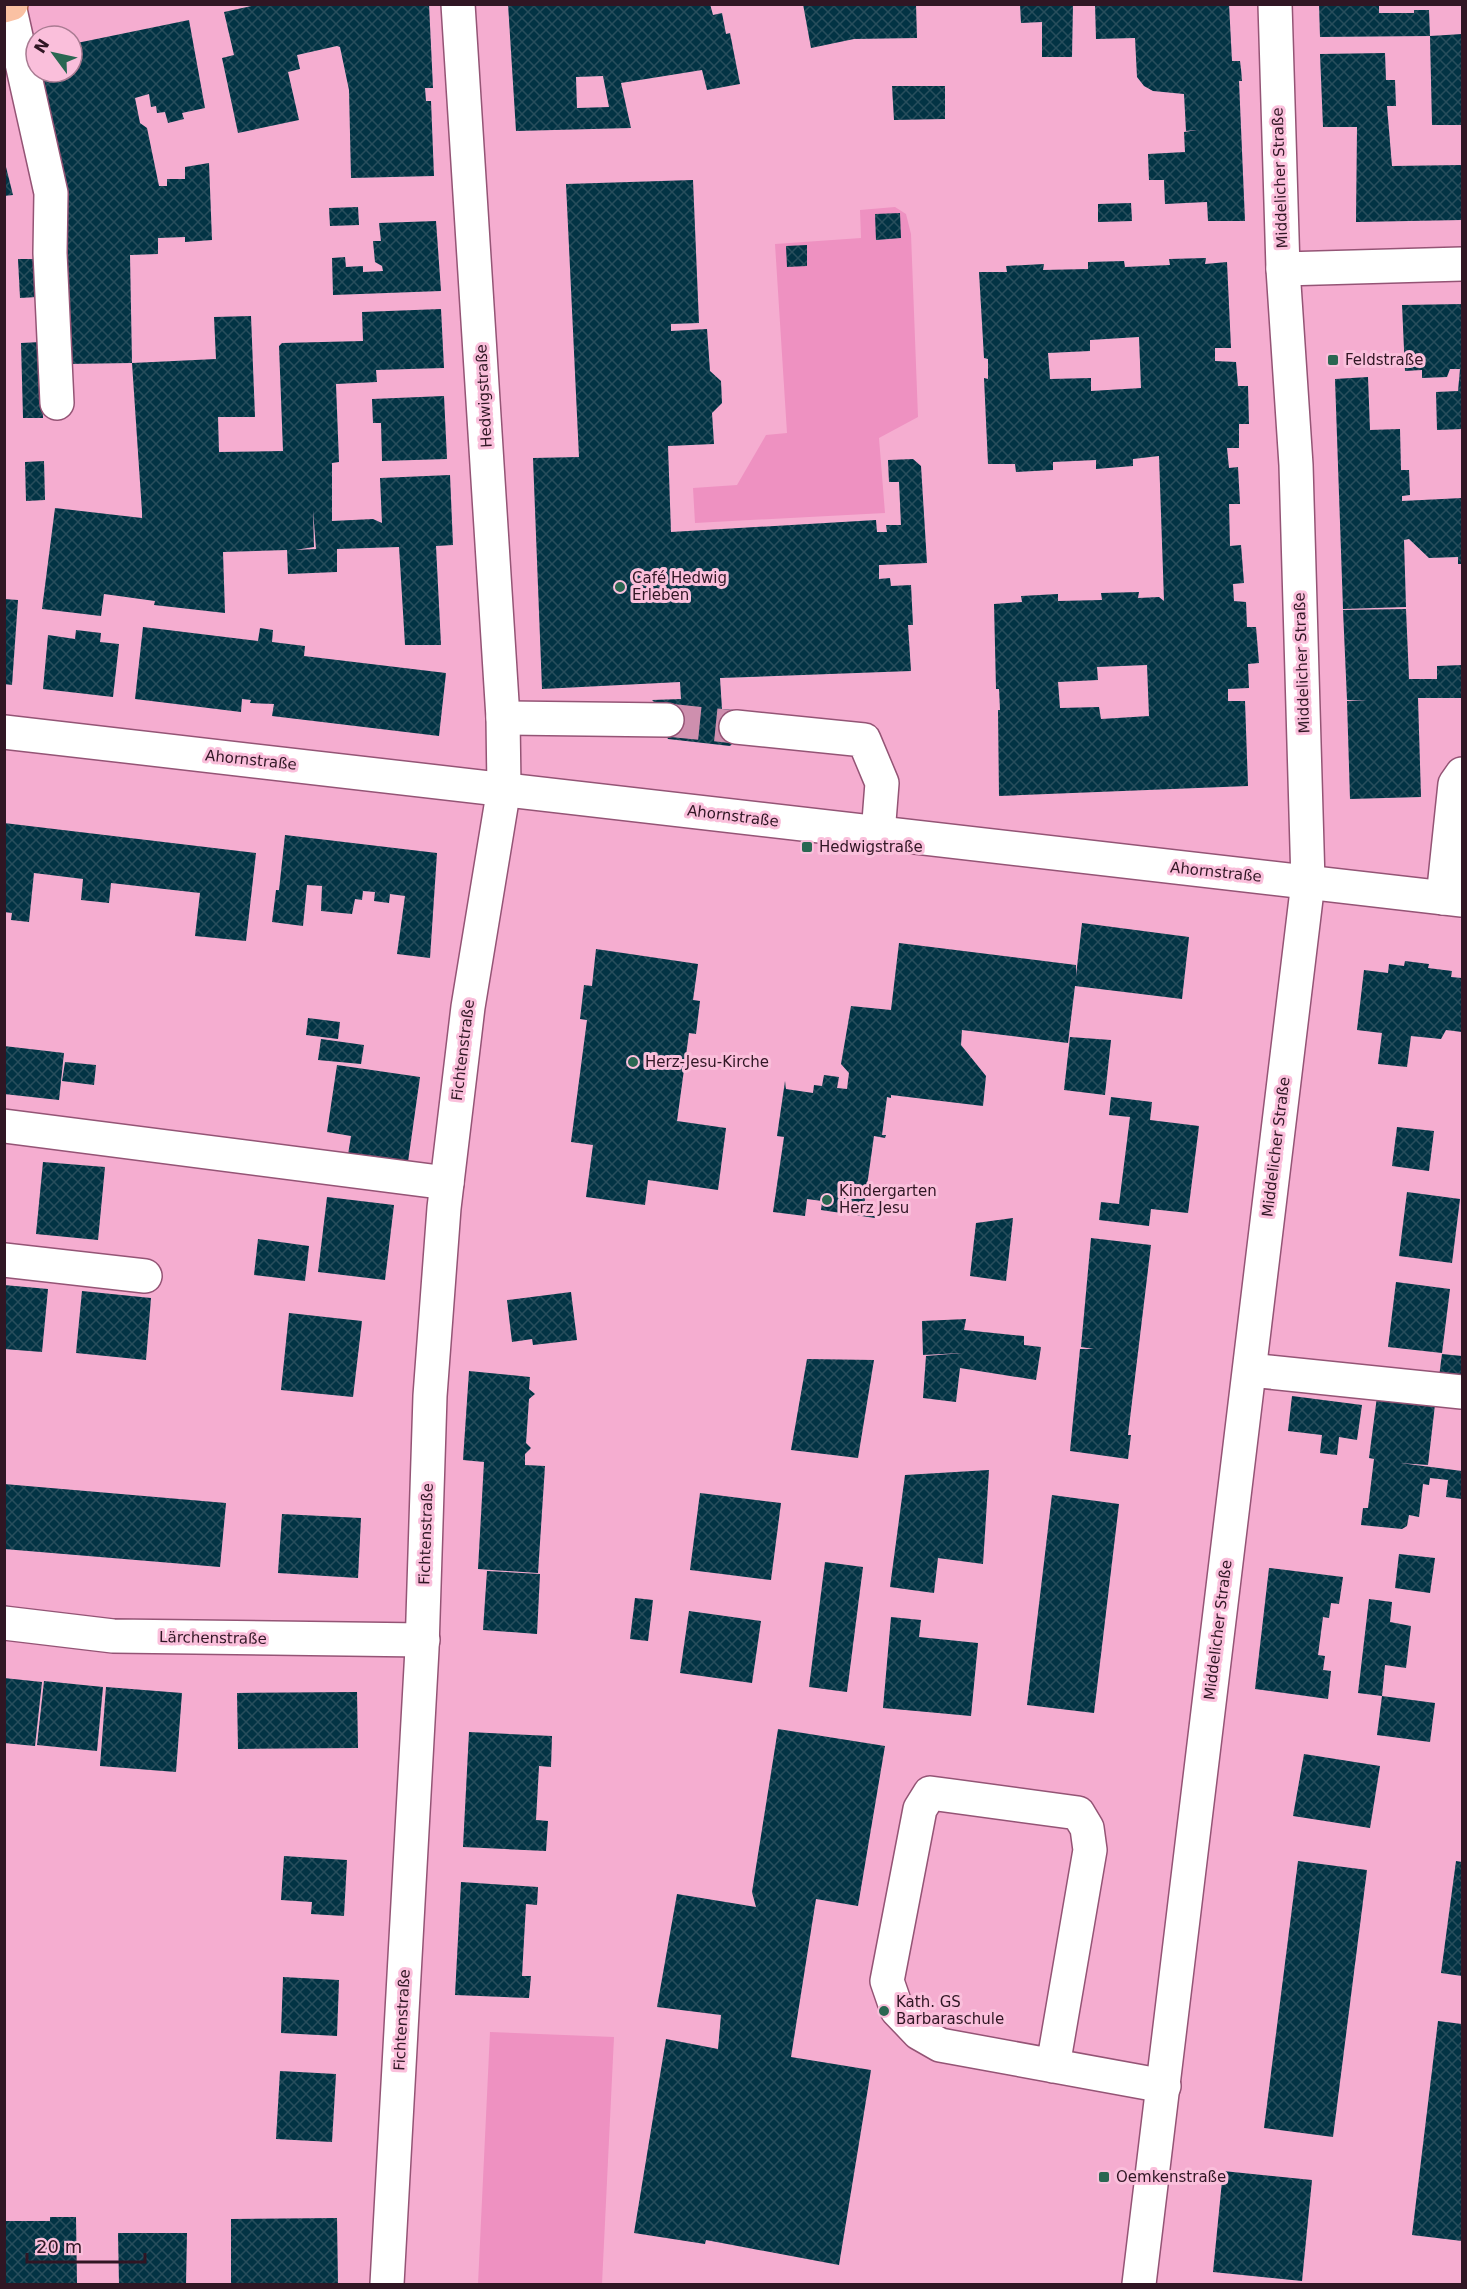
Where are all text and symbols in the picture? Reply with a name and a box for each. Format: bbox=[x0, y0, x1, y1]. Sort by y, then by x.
north arrow bbox=[24, 24, 84, 84]
text: N bbox=[30, 35, 53, 57]
street label: Middelicher Straße bbox=[1269, 107, 1291, 249]
street label: Hedwigstraße bbox=[472, 344, 496, 448]
place label: Feldstraße bbox=[1345, 351, 1423, 369]
marker: Feldstraße bbox=[1326, 353, 1340, 367]
place label: Café Hedwig Erleben bbox=[632, 569, 727, 604]
marker: Café Hedwig Erleben bbox=[613, 580, 627, 594]
street label: Middelicher Straße bbox=[1291, 592, 1313, 734]
street label: Ahornstraße bbox=[204, 746, 298, 774]
street label: Ahornstraße bbox=[686, 801, 780, 831]
place label: Hedwigstraße bbox=[819, 838, 923, 856]
marker: Hedwigstraße bbox=[800, 840, 814, 854]
street label: Ahornstraße bbox=[1169, 858, 1263, 886]
street label: Fichtenstraße bbox=[448, 998, 478, 1102]
place label: Herz-Jesu-Kirche bbox=[645, 1053, 769, 1071]
marker: Herz-Jesu-Kirche bbox=[626, 1055, 640, 1069]
street label: Middelicher Straße bbox=[1258, 1076, 1294, 1218]
place label: Kindergarten Herz Jesu bbox=[839, 1182, 937, 1217]
marker: Kindergarten Herz Jesu bbox=[820, 1193, 834, 1207]
street label: Fichtenstraße bbox=[415, 1483, 437, 1585]
street label: Middelicher Straße bbox=[1200, 1559, 1236, 1701]
street label: Lärchenstraße bbox=[159, 1628, 267, 1648]
street label: Fichtenstraße bbox=[390, 1969, 414, 2071]
place label: Kath. GS Barbaraschule bbox=[896, 1993, 1004, 2028]
marker: Kath. GS Barbaraschule bbox=[877, 2004, 891, 2018]
place label: Oemkenstraße bbox=[1116, 2168, 1226, 2186]
marker: Oemkenstraße bbox=[1097, 2170, 1111, 2184]
scale bar bbox=[27, 2226, 146, 2264]
text: 20 m bbox=[36, 2236, 82, 2257]

